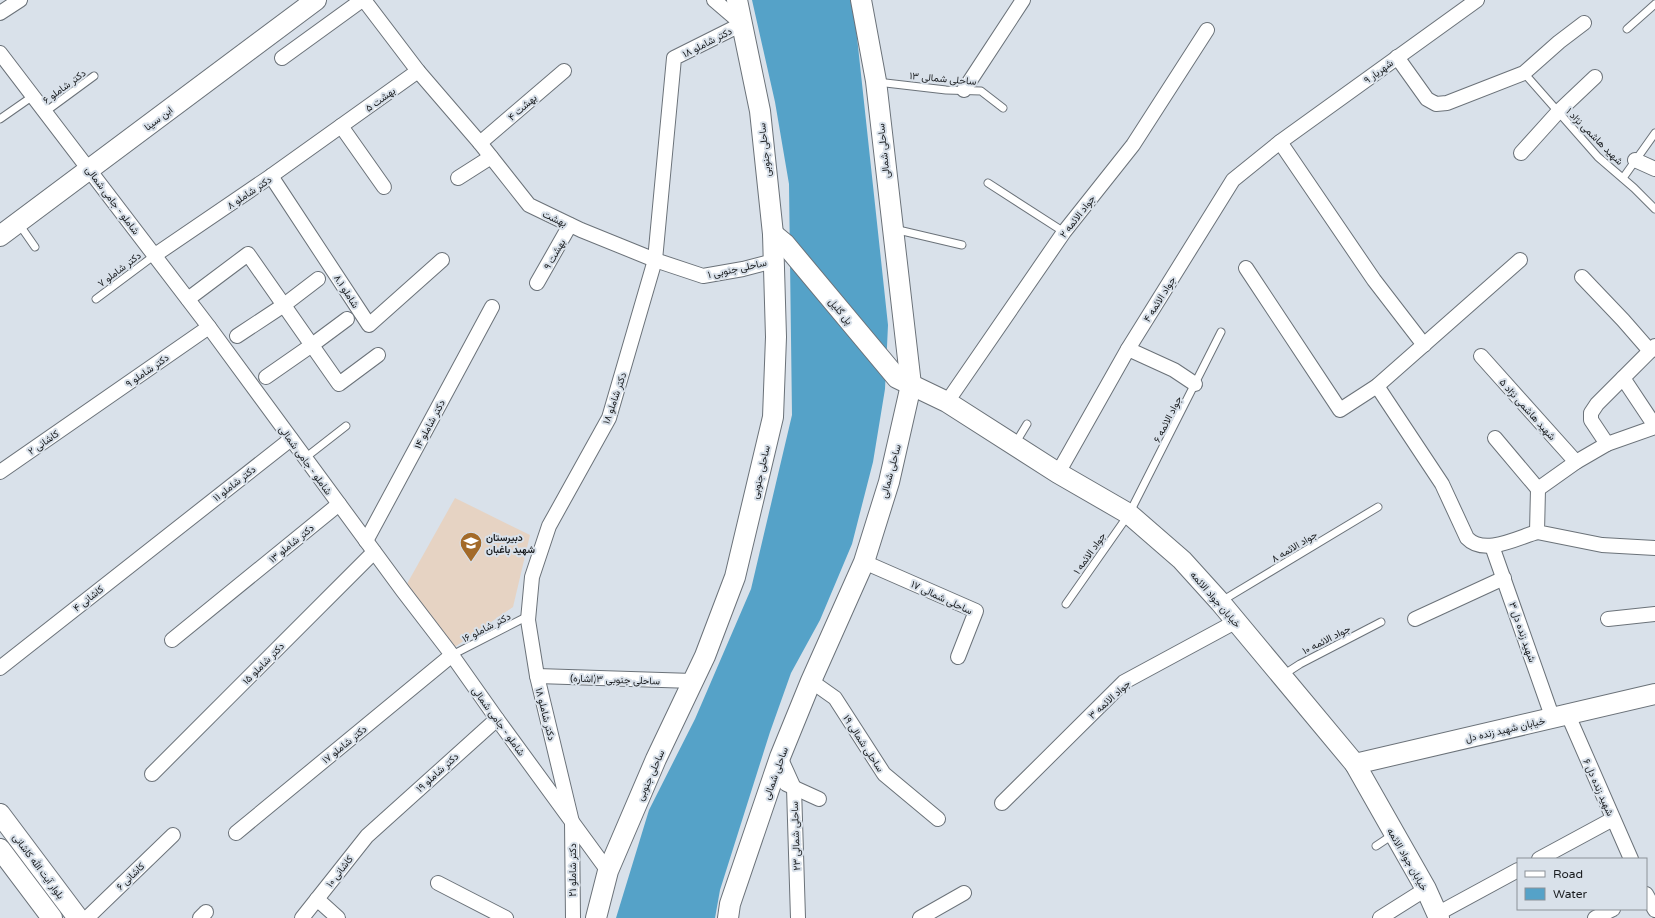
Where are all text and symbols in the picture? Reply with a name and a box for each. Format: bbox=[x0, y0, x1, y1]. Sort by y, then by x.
street label: دکتر شاملو ۱۸ bbox=[681, 25, 734, 60]
street label: شهریار ۹ bbox=[1362, 57, 1396, 86]
street label: دکتر شاملو ۶ bbox=[41, 67, 89, 106]
street label: ساحلی شمالی ۱۳ bbox=[909, 70, 977, 88]
street label: بهشت ۵ bbox=[363, 85, 398, 115]
street label: بهشت ۴ bbox=[506, 92, 539, 123]
street label: ابن سینا bbox=[142, 104, 175, 133]
street label: شهید هاشمی نژاد ۱ bbox=[1563, 106, 1625, 168]
street label: ساحلی جنوبی bbox=[756, 122, 774, 178]
street label: ساحلی شمالی bbox=[875, 123, 893, 179]
street label: شاملو - جامی شمالی bbox=[83, 164, 142, 237]
street label: دکتر شاملو ۸ bbox=[225, 173, 274, 212]
street label: جواد الائمه ۲ bbox=[1057, 193, 1098, 240]
street label: بهشت bbox=[540, 208, 569, 230]
street label: بهشت ۹ bbox=[541, 237, 568, 272]
street label: دکتر شاملو ۷ bbox=[96, 250, 144, 290]
street label: ساحلی جنوبی ۱ bbox=[707, 257, 768, 281]
street label: شاملو ۸.۱ bbox=[331, 273, 361, 311]
street label: جواد الائمه ۴ bbox=[1141, 274, 1179, 324]
street label: پل گلیل bbox=[825, 296, 855, 328]
street label: دکتر شاملو ۹ bbox=[124, 351, 172, 390]
street label: دکتر شاملو ۱۸ bbox=[600, 371, 629, 426]
street label: شهید هاشمی نژاد ۵ bbox=[1496, 376, 1558, 443]
street label: جواد الائمه ۶ bbox=[1151, 394, 1185, 445]
street label: دکتر شاملو ۱۴ bbox=[412, 398, 448, 451]
street label: شاملو - جامی شمالی bbox=[276, 424, 334, 497]
street label: کاشانی ۲ bbox=[26, 428, 62, 458]
street label: ساحلی شمالی bbox=[878, 443, 904, 499]
street label: ساحلی جنوبی bbox=[749, 444, 773, 500]
street label: دکتر شاملو ۱۱ bbox=[211, 463, 259, 504]
street label: دکتر شاملو ۱۳ bbox=[267, 522, 317, 566]
street label: جواد الائمه ۸ bbox=[1269, 528, 1320, 565]
school or university icon: دبیرستان شهید باغبان bbox=[458, 530, 484, 563]
street label: جواد الائمه ۱ bbox=[1071, 530, 1109, 577]
place label: دبیرستان شهید باغبان bbox=[486, 532, 535, 556]
street label: خیابان جواد الائمه bbox=[1188, 569, 1243, 631]
street label: ساحلی شمالی ۱۷ bbox=[909, 578, 974, 617]
street label: کاشانی ۴ bbox=[71, 583, 107, 614]
street label: شهید زنده دل ۳ bbox=[1506, 601, 1538, 664]
street label: دکتر شاملو ۱۶ bbox=[460, 610, 513, 645]
street label: جواد الائمه ۱۰ bbox=[1300, 622, 1353, 657]
street label: دکتر شاملو ۱۵ bbox=[240, 640, 287, 687]
street label: ساحلی جنوبی ۳(اشاره) bbox=[570, 672, 660, 688]
street label: جواد الائمه ۳ bbox=[1086, 678, 1133, 722]
street label: شاملو - جامی شمالی bbox=[469, 685, 527, 758]
street label: دکتر شاملو ۱۸ bbox=[533, 687, 557, 742]
street label: ساحلی شمالی ۱۹ bbox=[840, 713, 886, 774]
street label: خیابان شهید زنده دل bbox=[1464, 715, 1547, 745]
street label: دکتر شاملو ۱۷ bbox=[320, 723, 370, 766]
street label: ساحلی شمالی bbox=[761, 745, 791, 801]
street label: ساحلی جنوبی bbox=[634, 748, 667, 803]
street label: دکتر شاملو ۱۹ bbox=[414, 750, 462, 795]
street label: شهید زنده دل ۶ bbox=[1580, 757, 1616, 818]
street label: ساحلی شمالی ۲۳ bbox=[789, 801, 803, 871]
street label: خیابان جواد الائمه bbox=[1384, 826, 1430, 893]
street label: بلوار آیت الله کاشانی bbox=[10, 832, 67, 902]
street label: دکتر شاملو ۲۱ bbox=[567, 843, 579, 897]
street label: کاشانی ۱۰ bbox=[324, 853, 356, 890]
legend bbox=[1517, 858, 1647, 910]
street label: کاشانی ۶ bbox=[114, 860, 148, 893]
text: Road bbox=[1553, 867, 1583, 881]
text: Water bbox=[1553, 887, 1588, 901]

